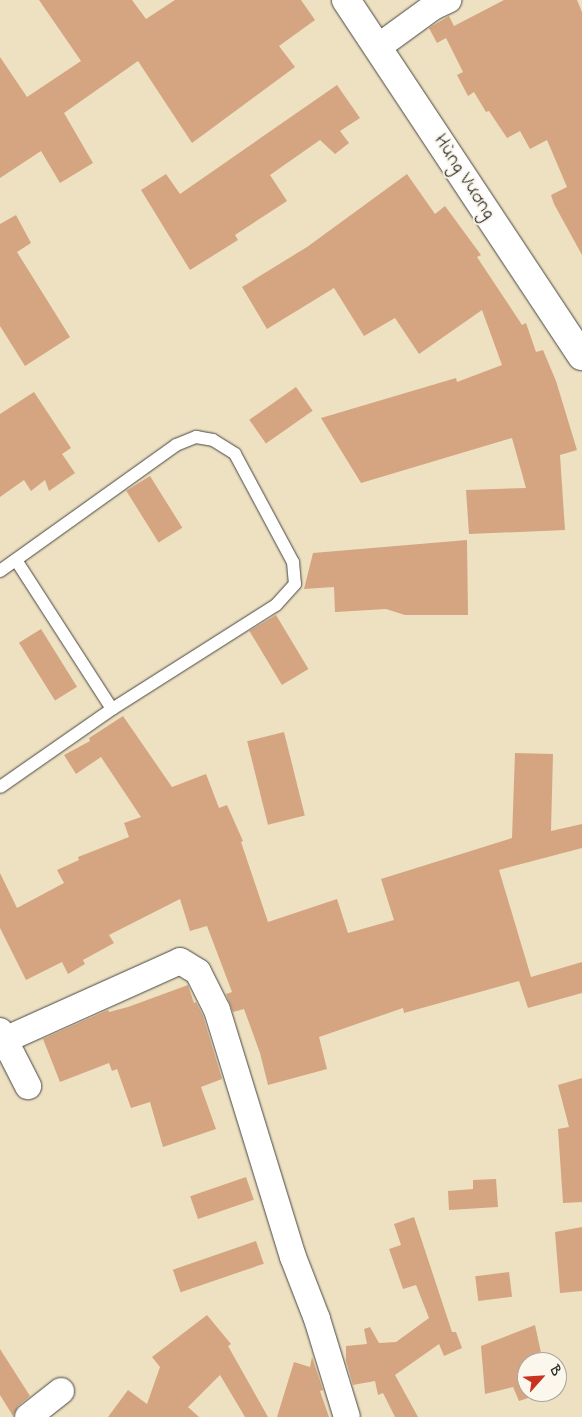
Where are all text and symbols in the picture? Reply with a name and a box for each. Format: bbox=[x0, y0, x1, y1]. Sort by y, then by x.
street label: Hùng Vương bbox=[428, 130, 500, 224]
north arrow bbox=[517, 1352, 567, 1402]
text: B bbox=[544, 1362, 567, 1379]

